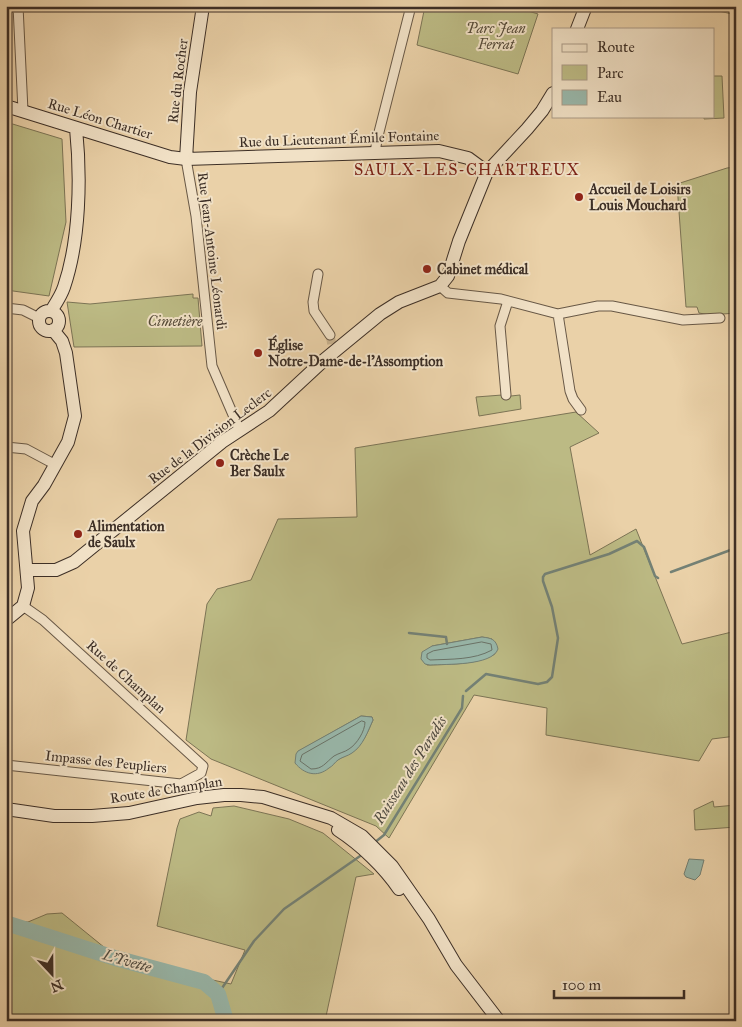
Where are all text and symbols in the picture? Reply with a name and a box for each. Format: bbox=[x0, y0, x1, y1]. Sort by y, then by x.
park label: Parc Jean Ferrat bbox=[466, 20, 526, 53]
legend bbox=[552, 28, 714, 118]
street label: Rue du Rocher bbox=[164, 37, 192, 124]
text: Route bbox=[597, 38, 635, 56]
text: Parc bbox=[597, 64, 624, 82]
text: Eau bbox=[597, 88, 622, 106]
street label: Rue Léon Chartier bbox=[46, 95, 155, 143]
street label: Rue du Lieutenant Émile Fontaine bbox=[238, 125, 440, 151]
district label: SAULX-LES-CHARTREUX bbox=[354, 160, 580, 179]
street label: Rue Jean-Antoine Léonardi bbox=[193, 171, 230, 331]
place label: Accueil de Loisirs Louis Mouchard bbox=[588, 181, 691, 214]
marker: Accueil de Loisirs Louis Mouchard bbox=[573, 191, 585, 203]
place label: Cabinet médical bbox=[437, 261, 530, 278]
marker: Cabinet médical bbox=[421, 263, 433, 275]
park label: Cimetière bbox=[148, 313, 203, 330]
place label: Église Notre-Dame-de-l'Assomption bbox=[268, 335, 443, 371]
marker: Église Notre-Dame-de-l'Assomption bbox=[252, 347, 264, 359]
street label: Rue de la Division Leclerc bbox=[145, 384, 275, 488]
place label: Crèche Le Ber Saulx bbox=[230, 447, 289, 480]
marker: Crèche Le Ber Saulx bbox=[214, 457, 226, 469]
place label: Alimentation de Saulx bbox=[87, 518, 165, 551]
marker: Alimentation de Saulx bbox=[72, 528, 84, 540]
street label: Rue de Champlan bbox=[83, 637, 170, 717]
water label: Ruisseau des Paradis bbox=[369, 712, 451, 828]
street label: Impasse des Peupliers bbox=[44, 747, 168, 777]
street label: Route de Champlan bbox=[109, 773, 224, 807]
water label: L'Yvette bbox=[100, 945, 154, 977]
north arrow bbox=[28, 950, 78, 1000]
scale bar bbox=[554, 967, 684, 999]
text: N bbox=[48, 975, 65, 996]
text: 100 m bbox=[562, 976, 602, 994]

